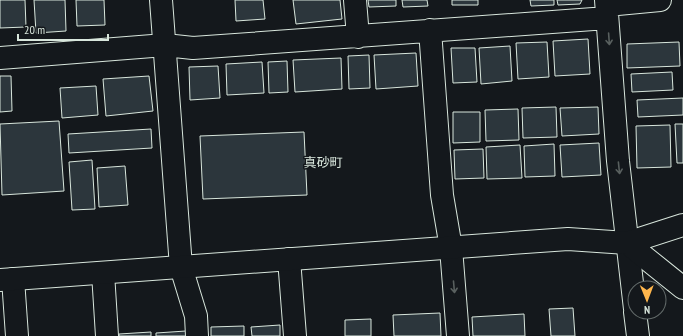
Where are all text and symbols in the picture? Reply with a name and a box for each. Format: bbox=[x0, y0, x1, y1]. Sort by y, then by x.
scale bar bbox=[18, 16, 108, 42]
text: 20 m bbox=[24, 22, 45, 37]
one-way arrow bbox=[605, 32, 613, 45]
district label: 真砂町 bbox=[303, 154, 343, 171]
one-way arrow bbox=[615, 162, 623, 175]
one-way arrow bbox=[451, 280, 458, 293]
north arrow bbox=[627, 280, 667, 320]
text: N bbox=[644, 303, 650, 317]

